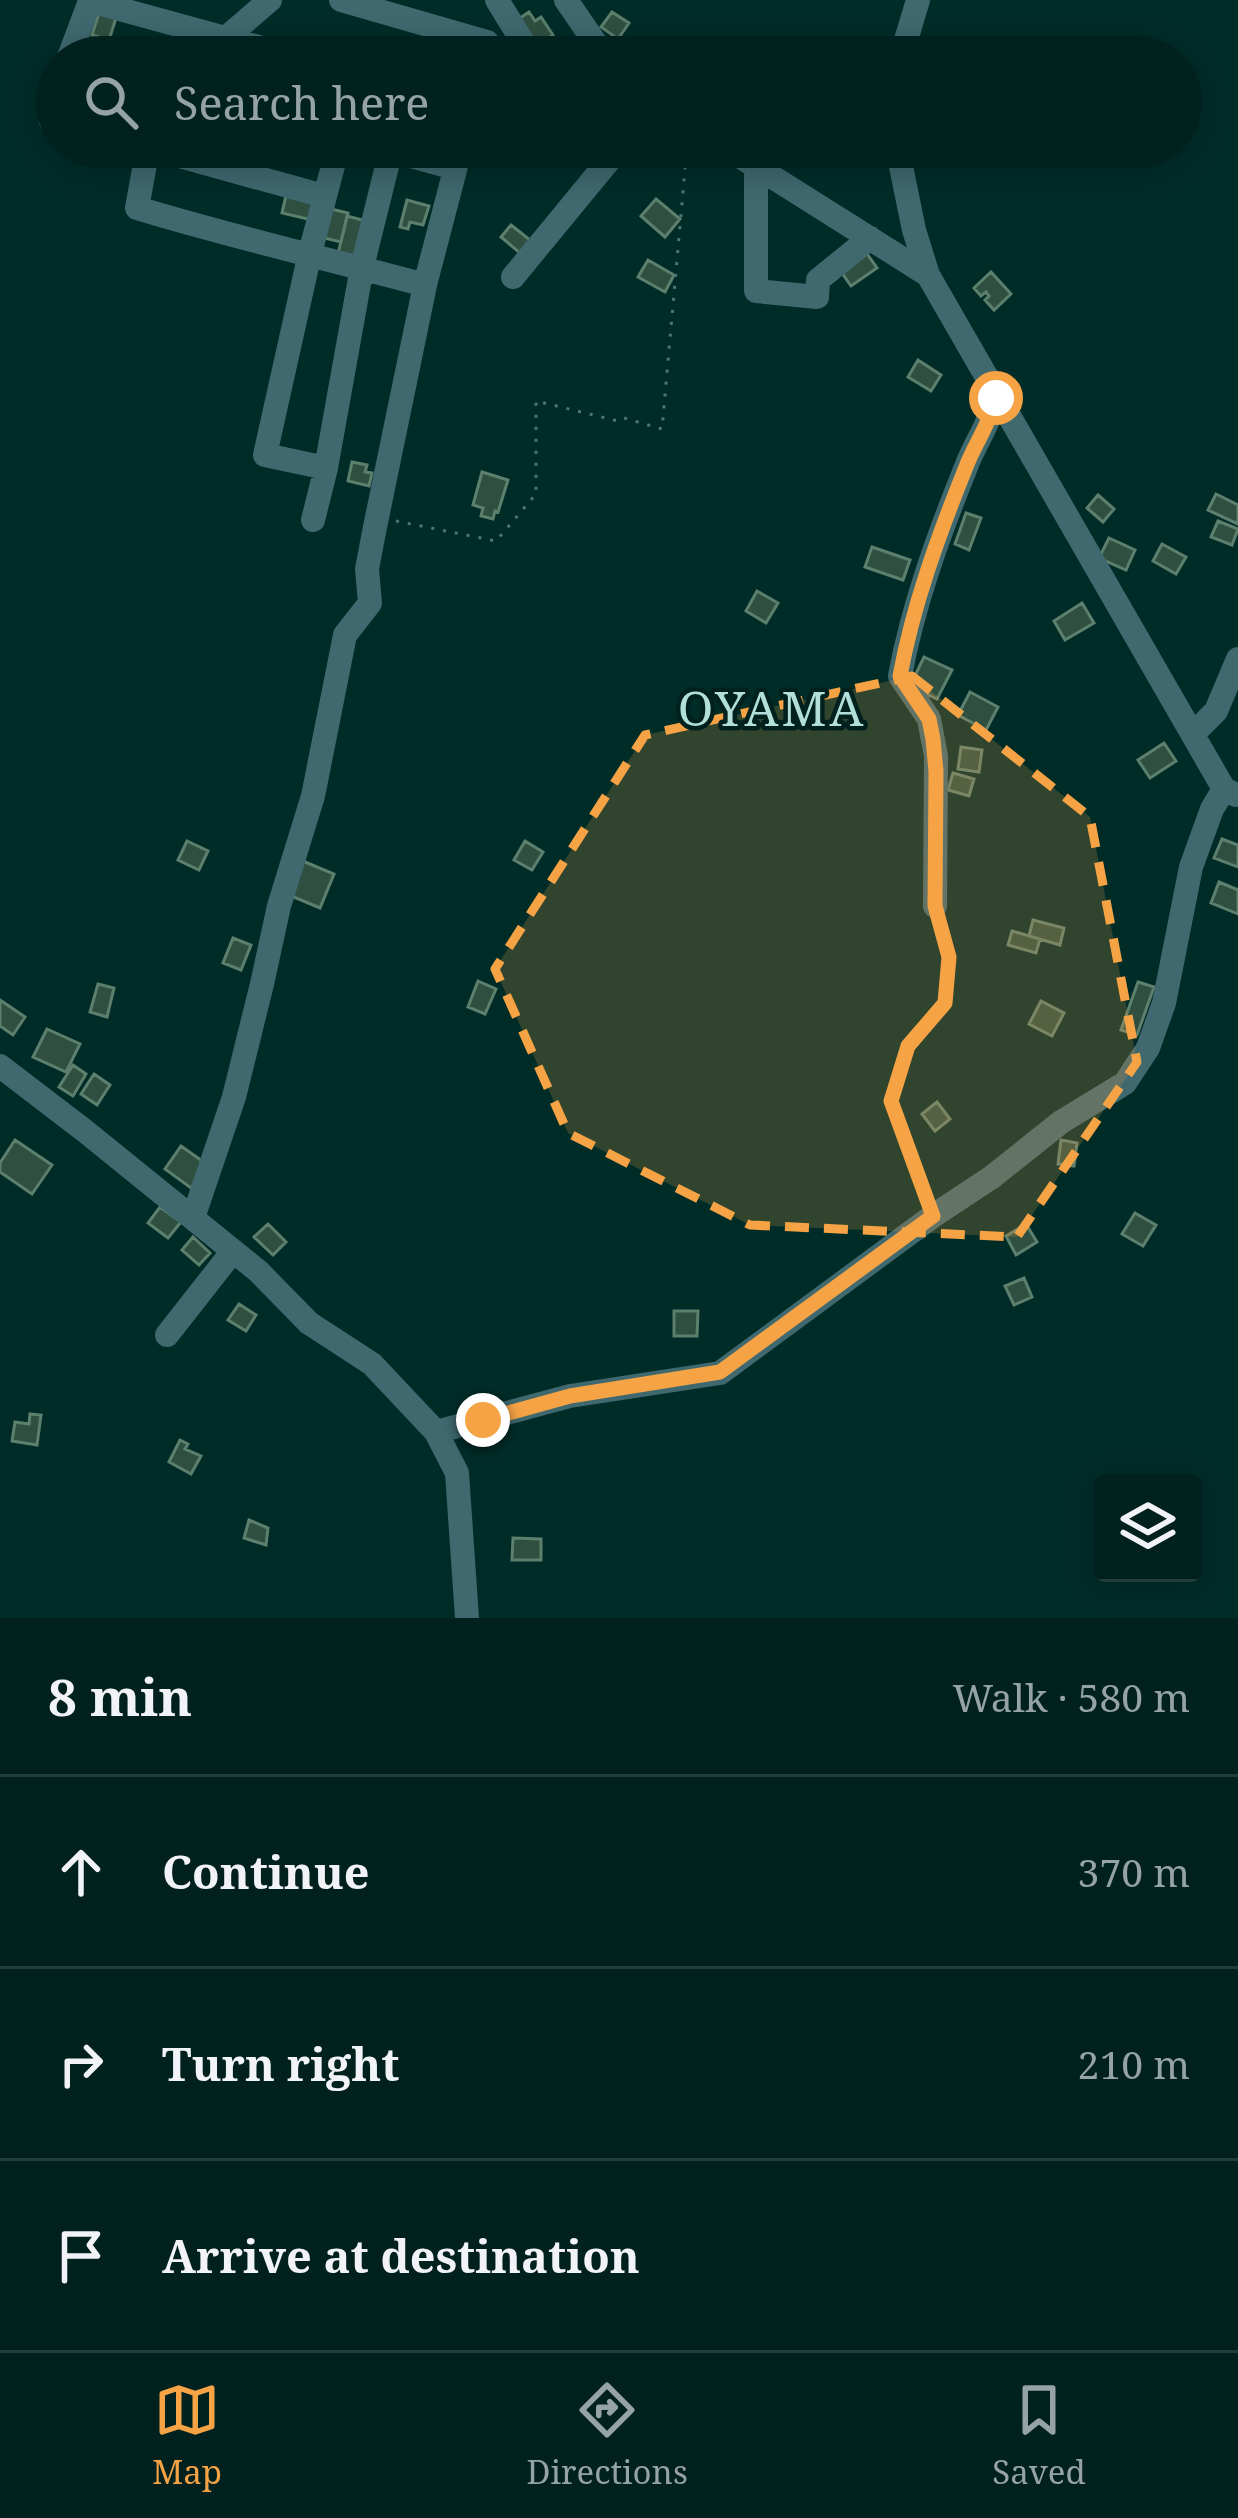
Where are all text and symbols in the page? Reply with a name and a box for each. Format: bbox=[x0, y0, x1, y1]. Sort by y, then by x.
search box bbox=[36, 36, 1202, 168]
icon: search bbox=[78, 69, 144, 135]
text: Search here bbox=[174, 72, 429, 133]
route start bbox=[969, 371, 1023, 425]
district label: OYAMA bbox=[678, 675, 866, 740]
route end bbox=[456, 1393, 510, 1447]
map controls bbox=[1094, 1474, 1202, 1582]
button: layers bbox=[1094, 1474, 1202, 1582]
text: 8 min bbox=[48, 1661, 192, 1731]
text: Walk · 580 m bbox=[953, 1670, 1190, 1723]
icon: ahead bbox=[48, 1839, 114, 1905]
text: Continue bbox=[162, 1841, 370, 1902]
text: 370 m bbox=[1078, 1845, 1190, 1898]
icon: right bbox=[48, 2031, 114, 2097]
text: Turn right bbox=[162, 2033, 399, 2094]
text: 210 m bbox=[1078, 2037, 1190, 2090]
icon: arrive bbox=[48, 2223, 114, 2289]
text: Arrive at destination bbox=[162, 2225, 640, 2286]
tab: Map bbox=[152, 2377, 222, 2494]
tab: Directions bbox=[526, 2377, 688, 2494]
tab: Saved bbox=[992, 2377, 1086, 2494]

